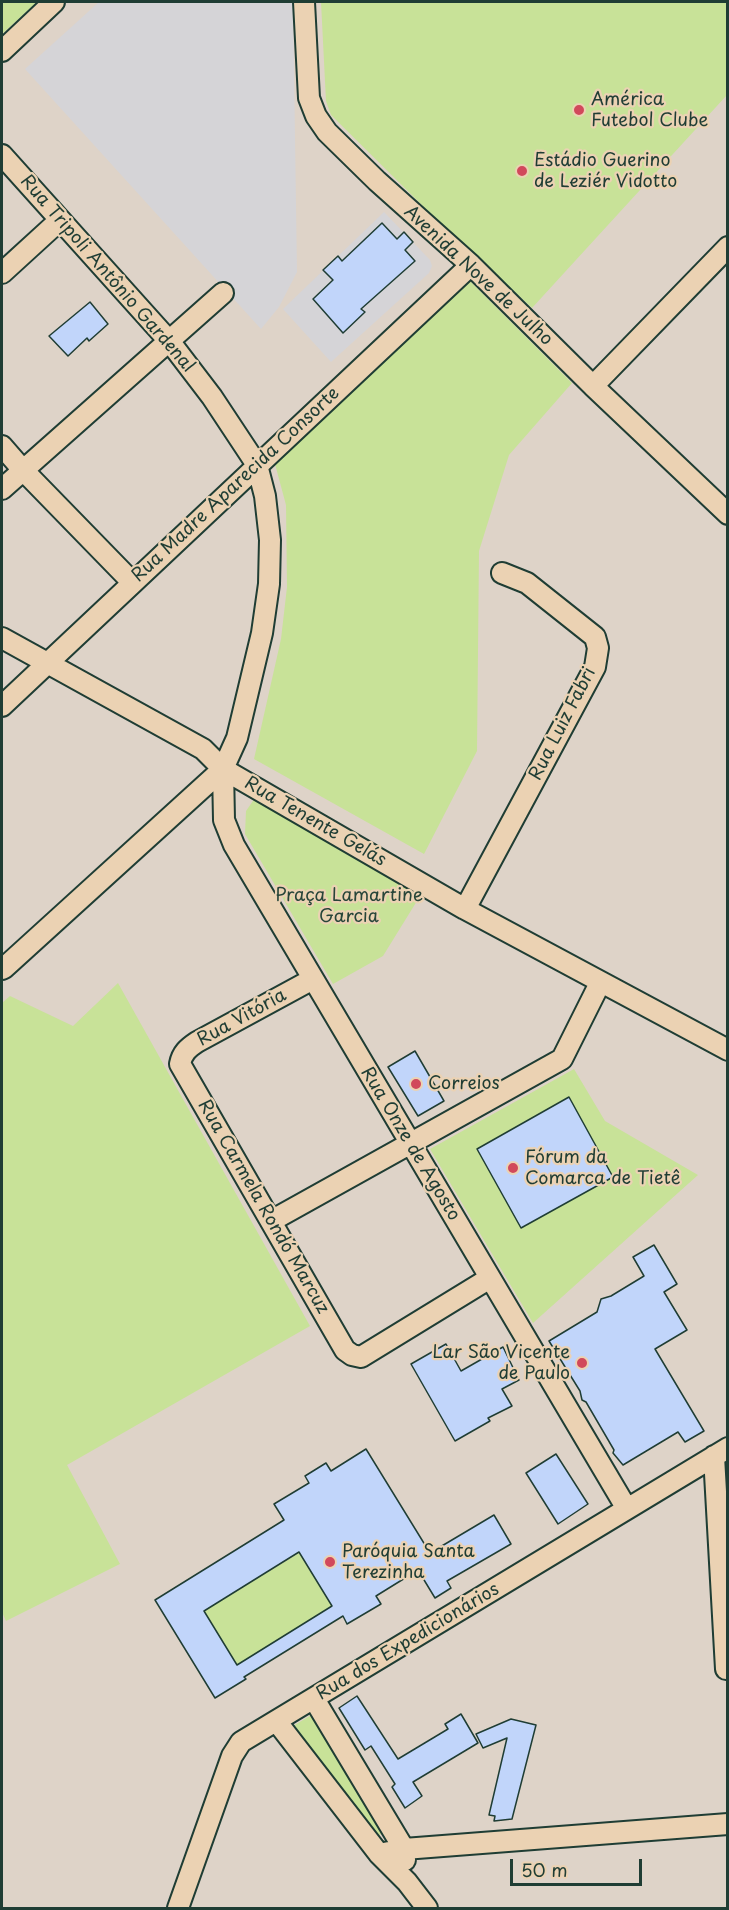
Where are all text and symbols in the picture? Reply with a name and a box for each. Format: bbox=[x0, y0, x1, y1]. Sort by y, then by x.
place label: América Futebol Clube bbox=[591, 89, 708, 132]
marker: América Futebol Clube bbox=[572, 103, 586, 117]
place label: Estádio Guerino de Leziér Vidotto bbox=[534, 150, 677, 192]
marker: Estádio Guerino de Leziér Vidotto bbox=[515, 164, 529, 178]
street label: Rua Tripoli Antônio Gardenal bbox=[15, 171, 199, 377]
street label: Avenida Nove de Julho bbox=[399, 201, 557, 351]
street label: Rua Madre Aparecida Consorte bbox=[128, 383, 344, 587]
street label: Rua Luiz Fabri bbox=[525, 664, 601, 784]
street label: Rua Tenente Gelás bbox=[240, 773, 390, 871]
park label: Praça Lamartine Garcia bbox=[275, 885, 423, 928]
street label: Rua Vitória bbox=[194, 985, 290, 1051]
street label: Rua Onze de Agosto bbox=[356, 1063, 464, 1225]
place label: Correios bbox=[428, 1073, 500, 1095]
marker: Correios bbox=[409, 1077, 423, 1091]
street label: Rua Carmela Rondó Marcuz bbox=[193, 1096, 333, 1318]
place label: Fórum da Comarca de Tietê bbox=[525, 1147, 681, 1190]
marker: Fórum da Comarca de Tietê bbox=[506, 1161, 520, 1175]
place label: Lar São Vicente de Paulo bbox=[432, 1342, 570, 1384]
marker: Lar São Vicente de Paulo bbox=[575, 1356, 589, 1370]
place label: Paróquia Santa Terezinha bbox=[342, 1541, 475, 1584]
marker: Paróquia Santa Terezinha bbox=[323, 1555, 337, 1569]
street label: Rua dos Expedicionários bbox=[313, 1579, 503, 1705]
scale bar bbox=[513, 1847, 645, 1885]
text: 50 m bbox=[521, 1856, 568, 1883]

